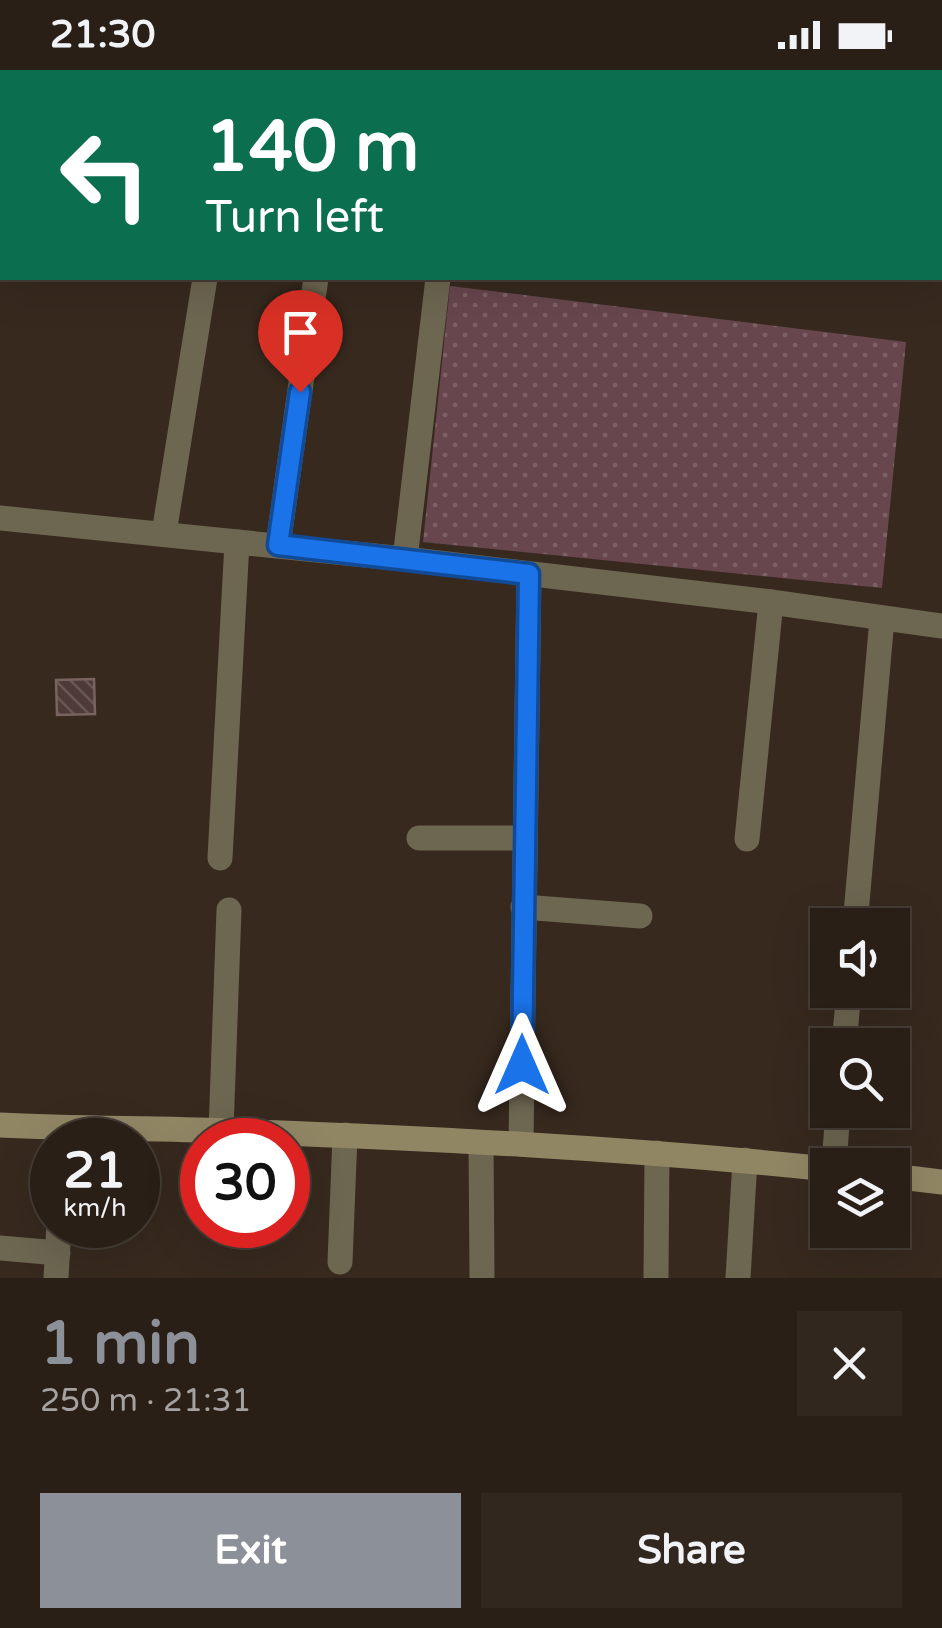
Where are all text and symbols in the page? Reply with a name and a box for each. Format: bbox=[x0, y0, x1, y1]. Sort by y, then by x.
text: 21:30 bbox=[50, 12, 155, 58]
text: 140 m bbox=[205, 106, 419, 190]
icon: left bbox=[40, 110, 170, 240]
text: Turn left bbox=[205, 191, 384, 245]
pin bbox=[258, 290, 343, 393]
icon: arrive bbox=[273, 305, 328, 360]
map controls bbox=[810, 908, 910, 1248]
button: sound bbox=[810, 908, 910, 1008]
position arrow bbox=[470, 1013, 574, 1117]
button: search bbox=[810, 1028, 910, 1128]
speed limit sign: 30 bbox=[180, 1118, 310, 1248]
text: 21 bbox=[64, 1141, 126, 1201]
button: layers bbox=[810, 1148, 910, 1248]
text: km/h bbox=[64, 1193, 126, 1223]
text: 1 min bbox=[40, 1308, 200, 1380]
button: close bbox=[797, 1311, 902, 1416]
text: 250 m · 21:31 bbox=[40, 1382, 252, 1420]
button: Exit bbox=[40, 1493, 461, 1608]
button: Share bbox=[481, 1493, 902, 1608]

